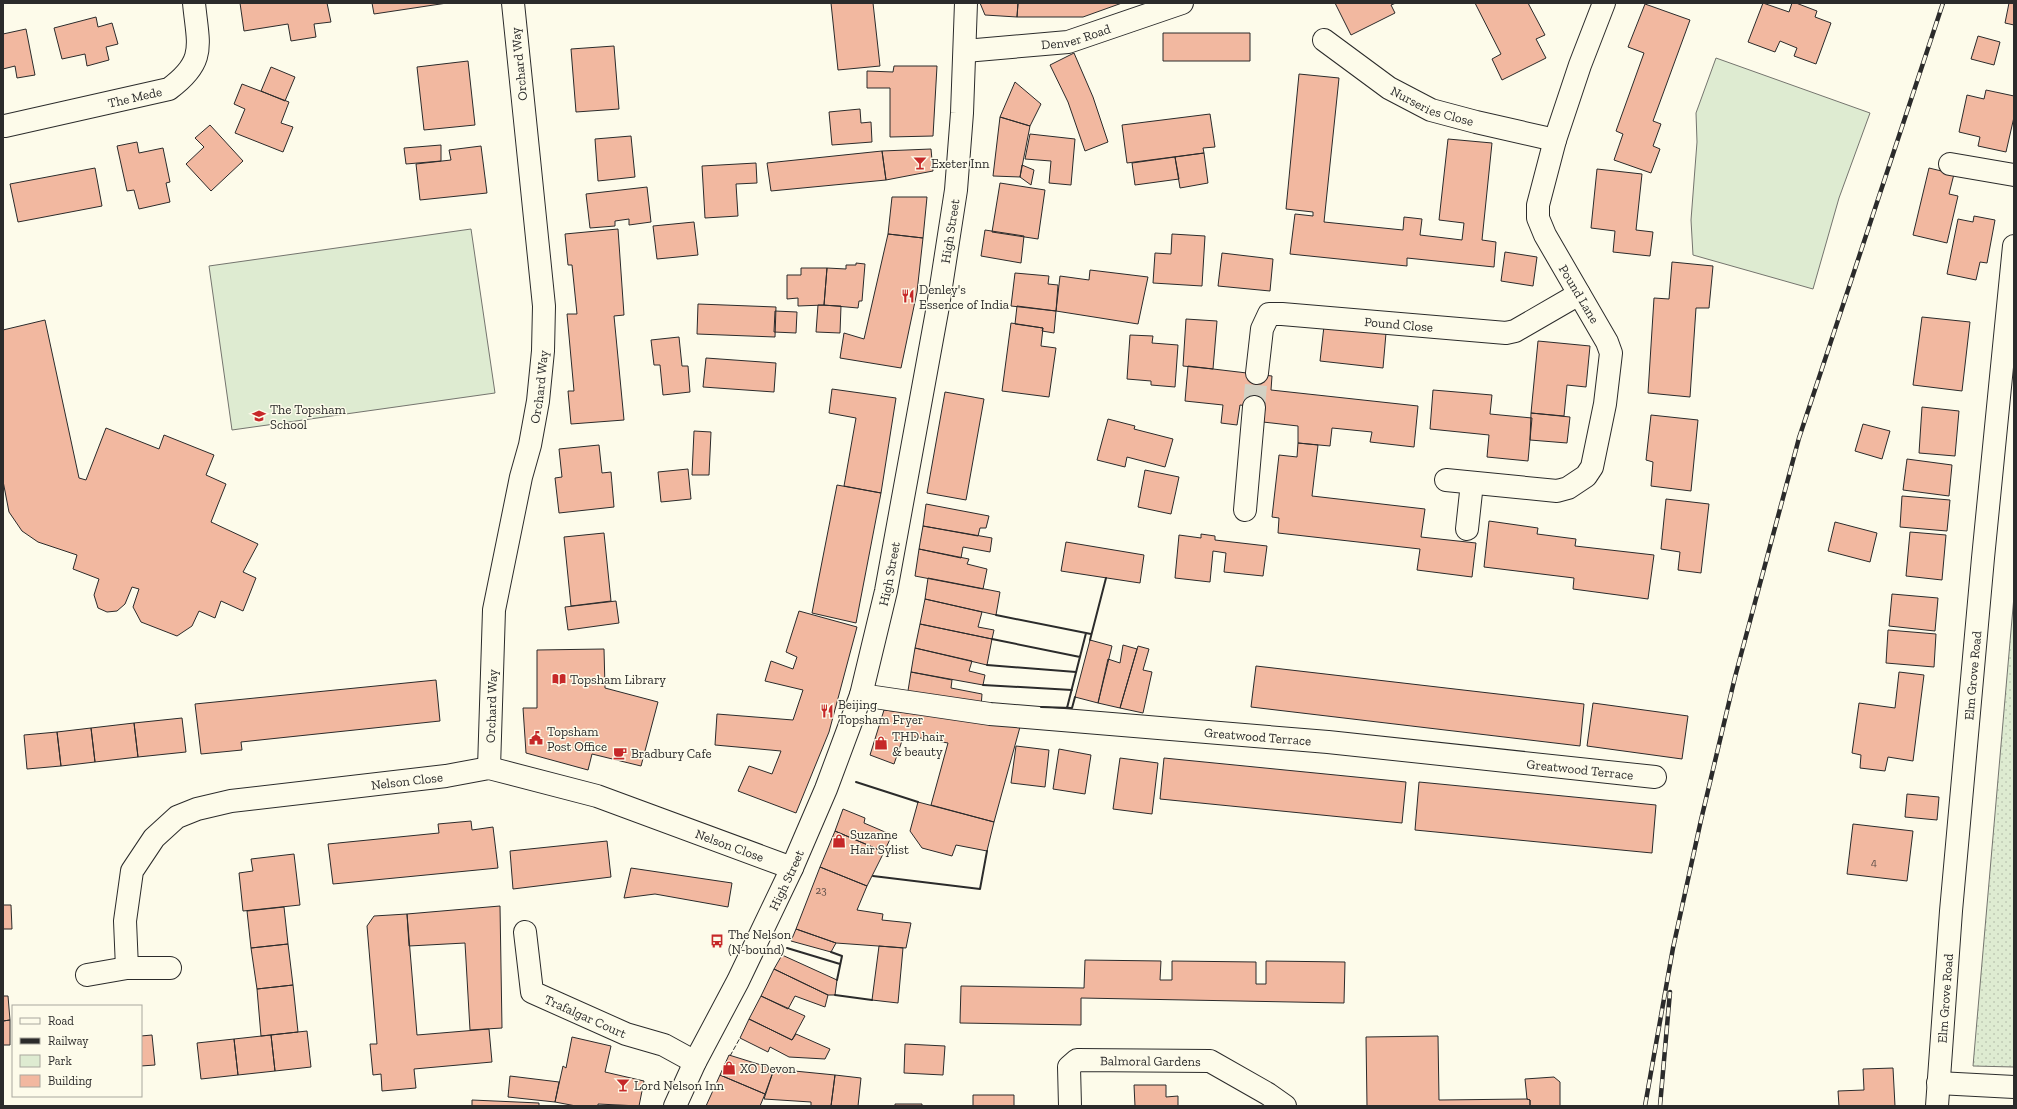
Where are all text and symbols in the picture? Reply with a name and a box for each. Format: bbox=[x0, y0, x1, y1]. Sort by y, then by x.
street label: Denver Road bbox=[1040, 21, 1112, 52]
street label: Orchard Way bbox=[508, 26, 530, 102]
street label: The Mede bbox=[106, 83, 163, 110]
street label: Nurseries Close bbox=[1388, 83, 1475, 129]
bar icon: Exeter Inn bbox=[912, 155, 928, 171]
place label: Exeter Inn bbox=[931, 156, 990, 171]
street label: High Street bbox=[937, 198, 962, 264]
street label: Pound Lane bbox=[1556, 262, 1602, 326]
place label: Denley's Essence of India bbox=[919, 282, 1010, 312]
restaurant icon: Denley's Essence of India bbox=[900, 288, 916, 304]
street label: Pound Close bbox=[1364, 314, 1434, 334]
street label: Orchard Way bbox=[527, 349, 551, 425]
place label: The Topsham School bbox=[270, 402, 346, 432]
school or university icon: The Topsham School bbox=[251, 408, 267, 424]
street label: High Street bbox=[875, 540, 902, 607]
street label: Elm Grove Road bbox=[1961, 630, 1984, 721]
street label: Orchard Way bbox=[482, 669, 500, 743]
library icon: Topsham Library bbox=[551, 671, 567, 687]
place label: Topsham Library bbox=[570, 672, 666, 687]
place label: Beijing Topsham Fryer bbox=[838, 697, 923, 727]
restaurant icon: Beijing Topsham Fryer bbox=[819, 703, 835, 719]
place label: Topsham Post Office bbox=[547, 724, 607, 754]
street label: Greatwood Terrace bbox=[1204, 724, 1312, 748]
place label: THD hair & beauty bbox=[892, 729, 945, 759]
public building icon: Topsham Post Office bbox=[528, 730, 544, 746]
shop icon: THD hair & beauty bbox=[873, 735, 889, 751]
cafe icon: Bradbury Cafe bbox=[612, 745, 628, 761]
place label: Bradbury Cafe bbox=[631, 746, 712, 761]
street label: Greatwood Terrace bbox=[1526, 756, 1634, 782]
street label: Nelson Close bbox=[370, 769, 444, 792]
street label: Nelson Close bbox=[693, 825, 766, 865]
place label: Suzanne Hair Sylist bbox=[850, 827, 909, 857]
shop icon: Suzanne Hair Sylist bbox=[831, 833, 847, 849]
street label: High Street bbox=[765, 847, 807, 913]
house number: 4 bbox=[1871, 856, 1877, 869]
house number: 23 bbox=[815, 884, 827, 897]
place label: The Nelson (N-bound) bbox=[728, 927, 792, 957]
bus stop icon: The Nelson (N-bound) bbox=[709, 933, 725, 949]
street label: Elm Grove Road bbox=[1934, 953, 1955, 1044]
street label: Trafalgar Court bbox=[542, 991, 629, 1041]
legend bbox=[12, 1005, 142, 1097]
text: Road bbox=[48, 1014, 74, 1028]
text: Railway bbox=[48, 1034, 89, 1048]
street label: Balmoral Gardens bbox=[1100, 1053, 1201, 1068]
text: Park bbox=[48, 1054, 73, 1068]
shop icon: XO Devon bbox=[721, 1060, 737, 1076]
place label: XO Devon bbox=[740, 1061, 796, 1076]
text: Building bbox=[48, 1074, 92, 1088]
bar icon: Lord Nelson Inn bbox=[615, 1077, 631, 1093]
place label: Lord Nelson Inn bbox=[634, 1078, 725, 1093]

